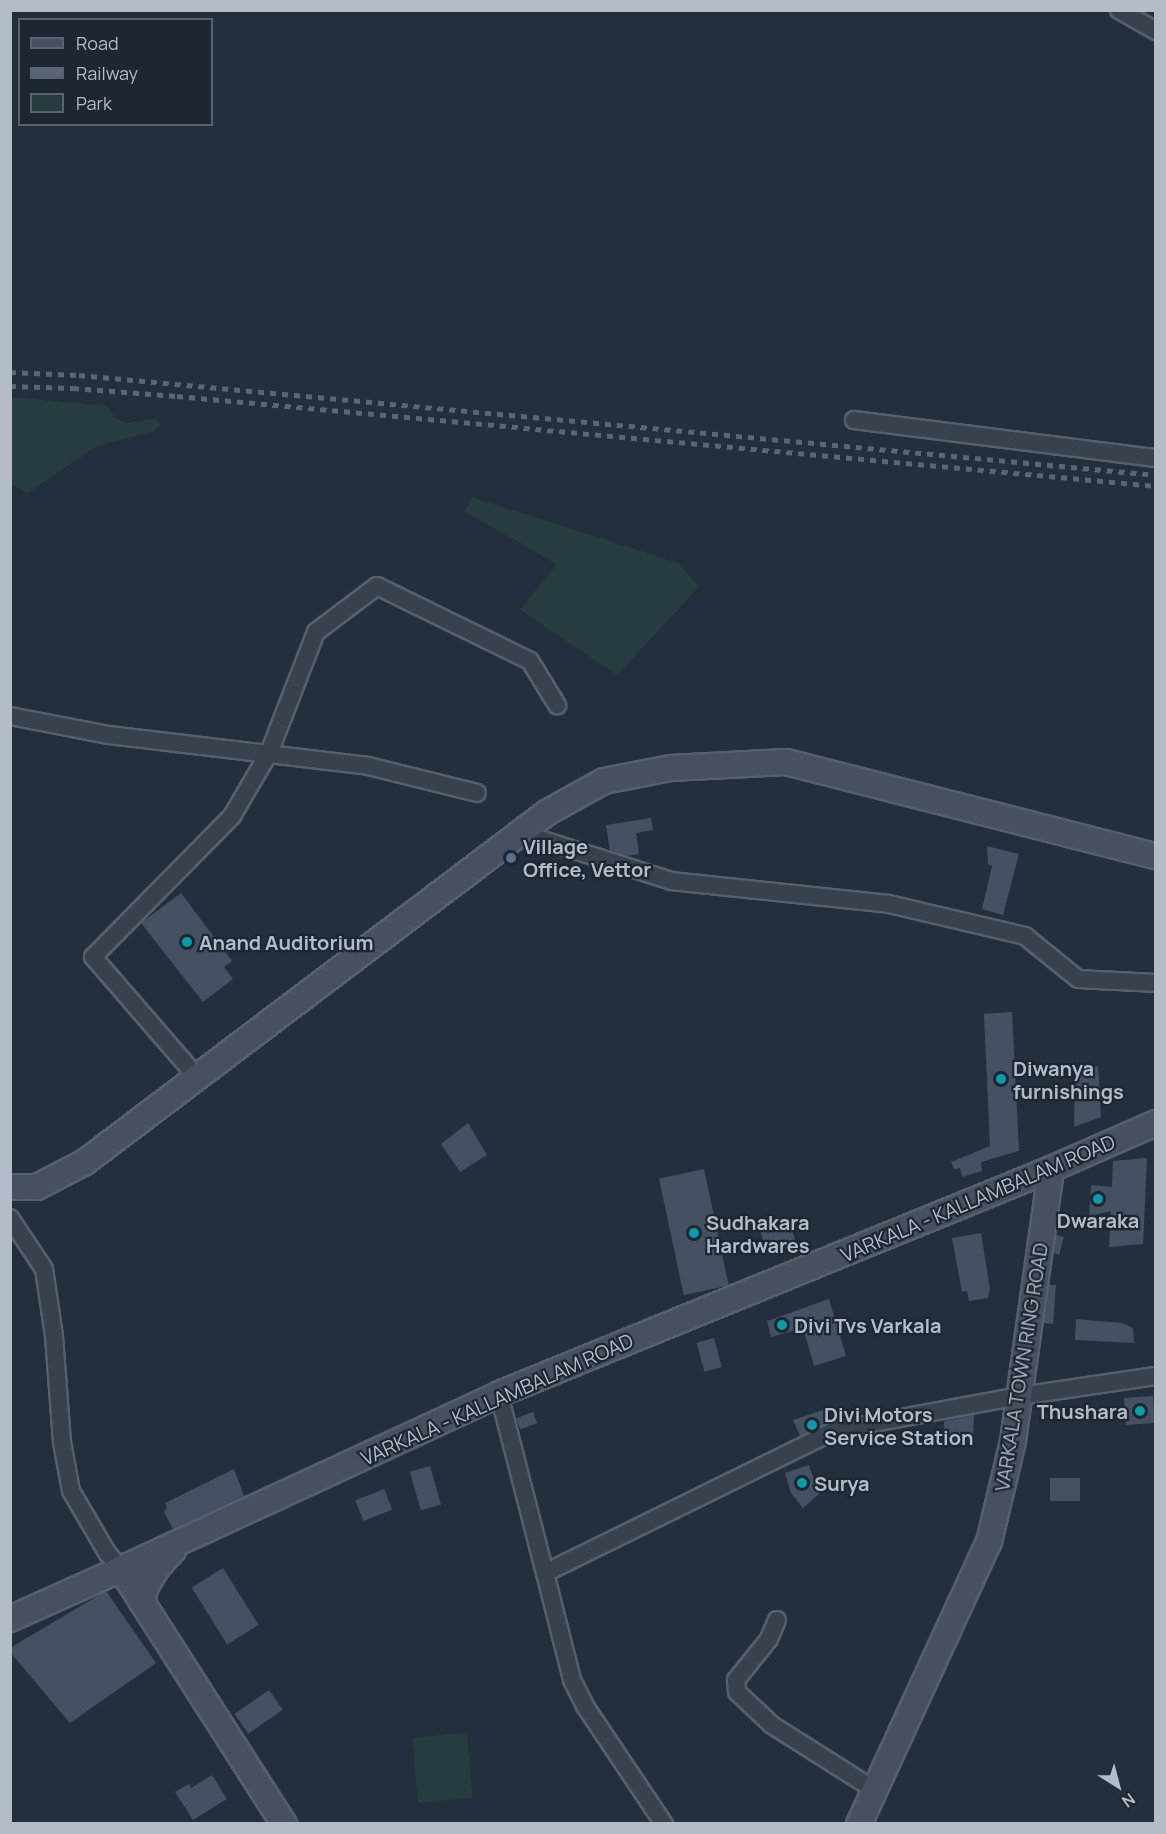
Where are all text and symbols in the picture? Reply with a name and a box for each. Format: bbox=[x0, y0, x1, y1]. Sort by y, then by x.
legend bbox=[18, 18, 213, 126]
text: Road bbox=[76, 31, 119, 55]
text: Railway bbox=[76, 61, 138, 85]
text: Park bbox=[76, 91, 112, 115]
place label: Village Office, Vettor bbox=[523, 834, 651, 881]
marker: Village Office, Vettor bbox=[504, 851, 518, 865]
place label: Anand Auditorium bbox=[199, 930, 374, 954]
marker: Anand Auditorium bbox=[180, 935, 194, 949]
place label: Diwanya furnishings bbox=[1013, 1056, 1124, 1103]
marker: Diwanya furnishings bbox=[994, 1072, 1008, 1086]
street label: VARKALA - KALLAMBALAM ROAD bbox=[837, 1129, 1119, 1267]
marker: Dwaraka bbox=[1091, 1192, 1105, 1206]
place label: Dwaraka bbox=[1057, 1208, 1139, 1232]
place label: Sudhakara Hardwares bbox=[706, 1210, 810, 1257]
marker: Sudhakara Hardwares bbox=[687, 1226, 701, 1240]
street label: VARKALA TOWN RING ROAD bbox=[989, 1241, 1053, 1493]
place label: Divi Tvs Varkala bbox=[794, 1313, 942, 1337]
marker: Divi Tvs Varkala bbox=[775, 1318, 789, 1332]
street label: VARKALA - KALLAMBALAM ROAD bbox=[357, 1328, 637, 1470]
place label: Thushara bbox=[1037, 1399, 1128, 1423]
place label: Divi Motors Service Station bbox=[824, 1402, 974, 1449]
marker: Thushara bbox=[1133, 1404, 1147, 1418]
marker: Divi Motors Service Station bbox=[805, 1418, 819, 1432]
place label: Surya bbox=[814, 1471, 870, 1495]
marker: Surya bbox=[795, 1476, 809, 1490]
north arrow bbox=[1088, 1756, 1148, 1816]
text: N bbox=[1117, 1788, 1140, 1813]

